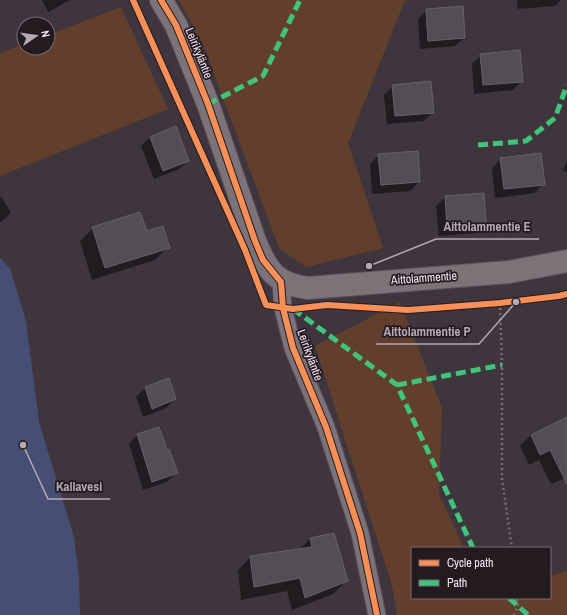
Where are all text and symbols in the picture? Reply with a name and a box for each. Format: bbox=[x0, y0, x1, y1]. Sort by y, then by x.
north arrow bbox=[16, 16, 56, 56]
street label: Leirikyläntie bbox=[182, 25, 216, 81]
text: N bbox=[38, 29, 53, 38]
callout: Aittolammentie E bbox=[436, 214, 539, 239]
text: Aittolammentie E bbox=[443, 218, 531, 235]
street label: Aittolammentie bbox=[389, 268, 458, 288]
callout: Aittolammentie P bbox=[376, 319, 479, 344]
text: Aittolammentie P bbox=[383, 323, 471, 340]
street label: Leirikyläntie bbox=[293, 327, 327, 383]
callout: Kallavesi bbox=[48, 474, 110, 499]
text: Kallavesi bbox=[56, 478, 102, 495]
legend bbox=[411, 547, 551, 599]
text: Cycle path bbox=[447, 555, 494, 571]
text: Path bbox=[447, 575, 467, 591]

